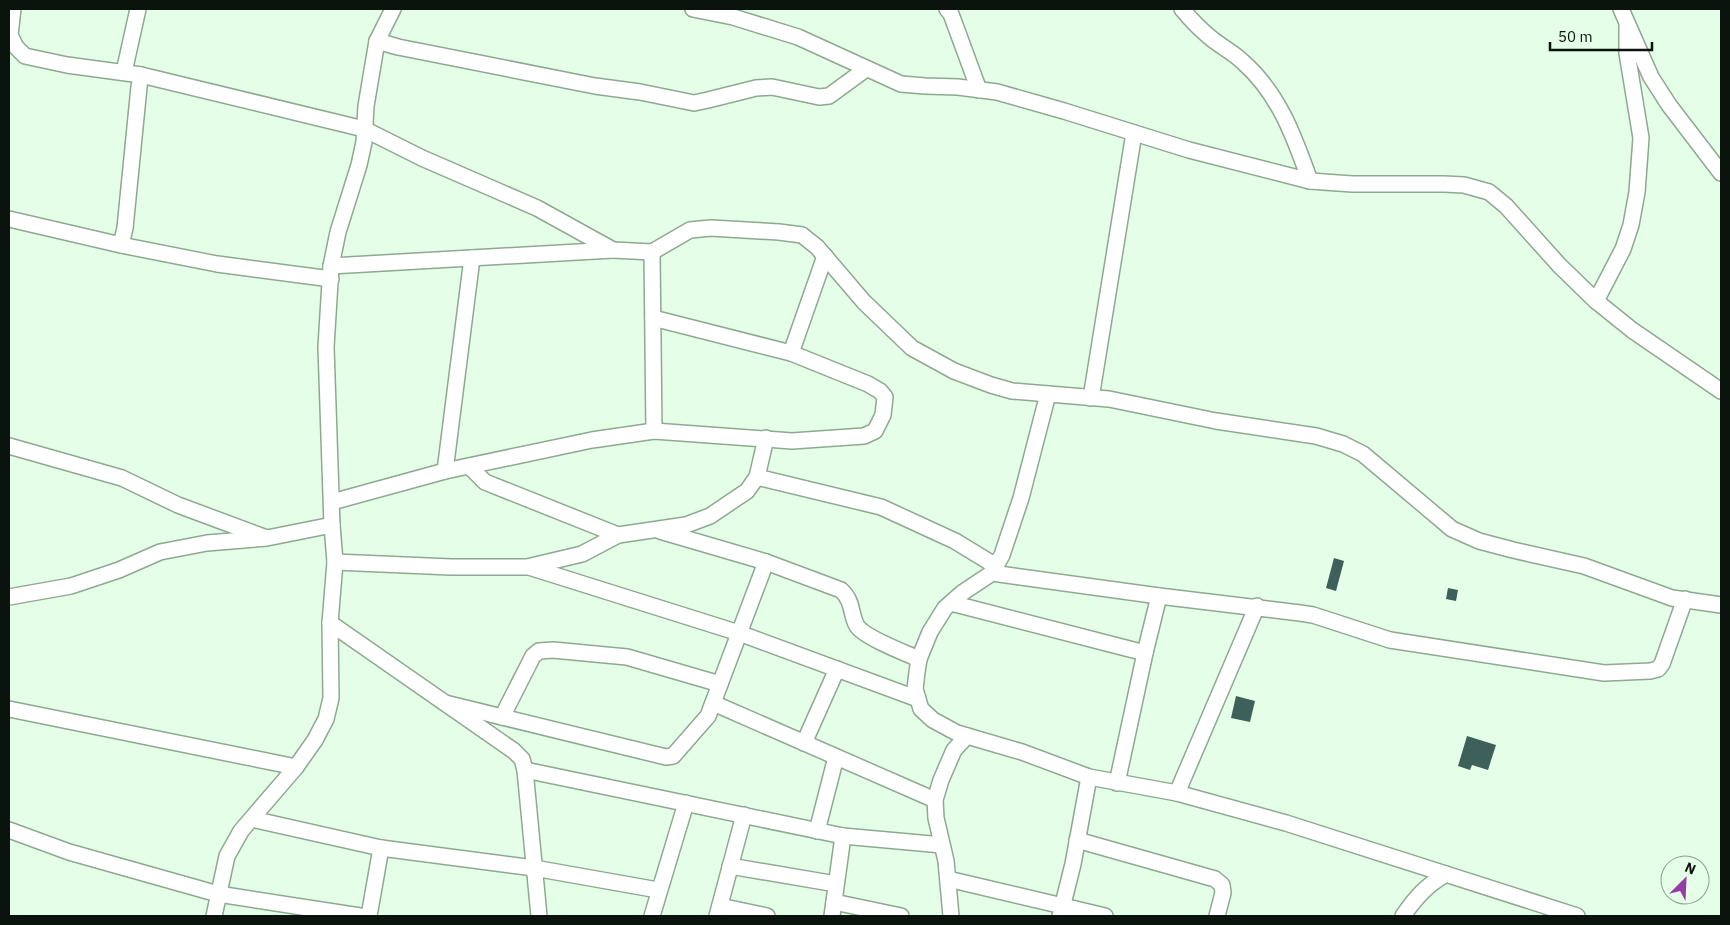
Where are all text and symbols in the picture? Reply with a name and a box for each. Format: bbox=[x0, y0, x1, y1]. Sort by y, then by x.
scale bar bbox=[1550, 20, 1652, 52]
text: 50 m bbox=[1558, 27, 1593, 46]
north arrow bbox=[1660, 855, 1710, 905]
text: N bbox=[1682, 858, 1699, 878]

